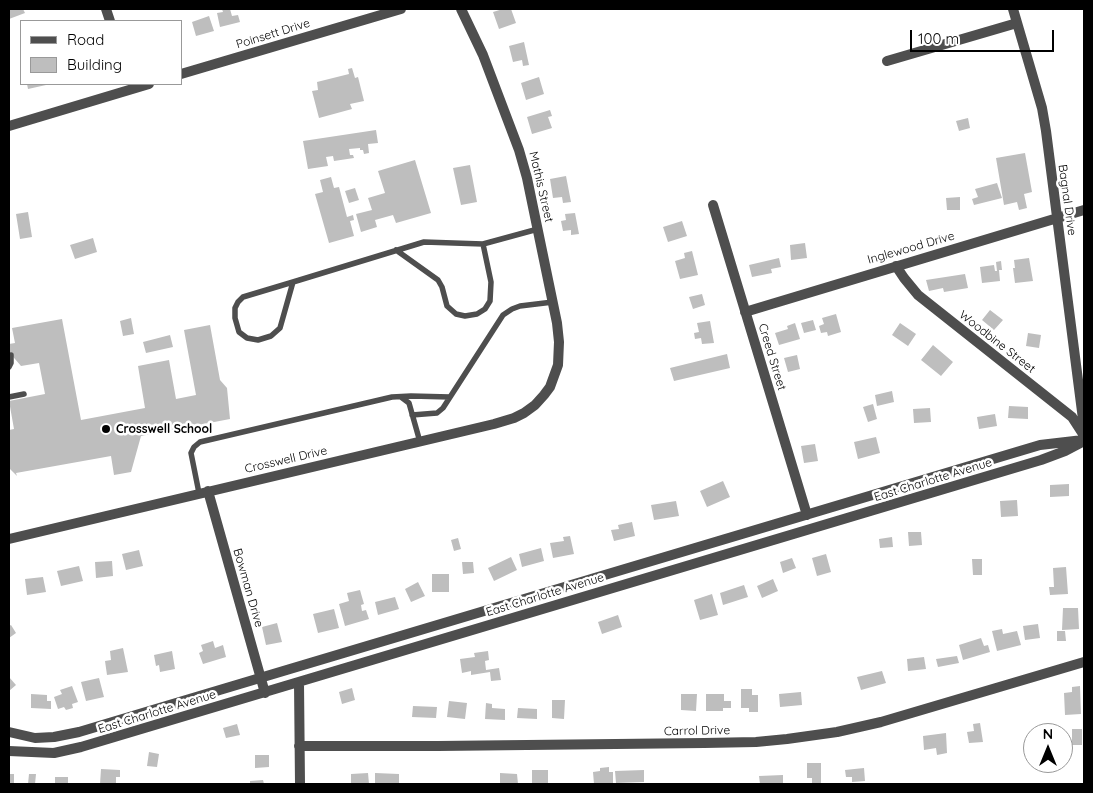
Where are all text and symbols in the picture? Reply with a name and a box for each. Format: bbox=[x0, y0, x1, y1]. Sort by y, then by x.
street label: Poinsett Drive bbox=[234, 16, 312, 52]
legend bbox=[20, 20, 182, 85]
scale bar bbox=[913, 20, 1057, 52]
text: 100 m bbox=[918, 29, 959, 48]
text: Road bbox=[67, 30, 104, 49]
text: Building bbox=[67, 55, 122, 74]
street label: Mathis Street bbox=[526, 150, 556, 224]
street label: Bagnal Drive bbox=[1055, 163, 1079, 237]
street label: Inglewood Drive bbox=[866, 229, 956, 267]
street label: Woodbine Street bbox=[956, 308, 1038, 376]
street label: Creed Street bbox=[755, 322, 789, 392]
place label: Crosswell School bbox=[116, 422, 212, 436]
marker: Crosswell School bbox=[100, 423, 112, 435]
street label: Crosswell Drive bbox=[243, 444, 329, 476]
street label: East Charlotte Avenue bbox=[872, 455, 994, 505]
street label: Bowman Drive bbox=[230, 547, 266, 629]
street label: East Charlotte Avenue bbox=[484, 570, 606, 620]
street label: East Charlotte Avenue bbox=[96, 687, 218, 737]
street label: Carrol Drive bbox=[664, 723, 730, 739]
north arrow bbox=[1023, 723, 1073, 773]
text: N bbox=[1043, 725, 1053, 743]

